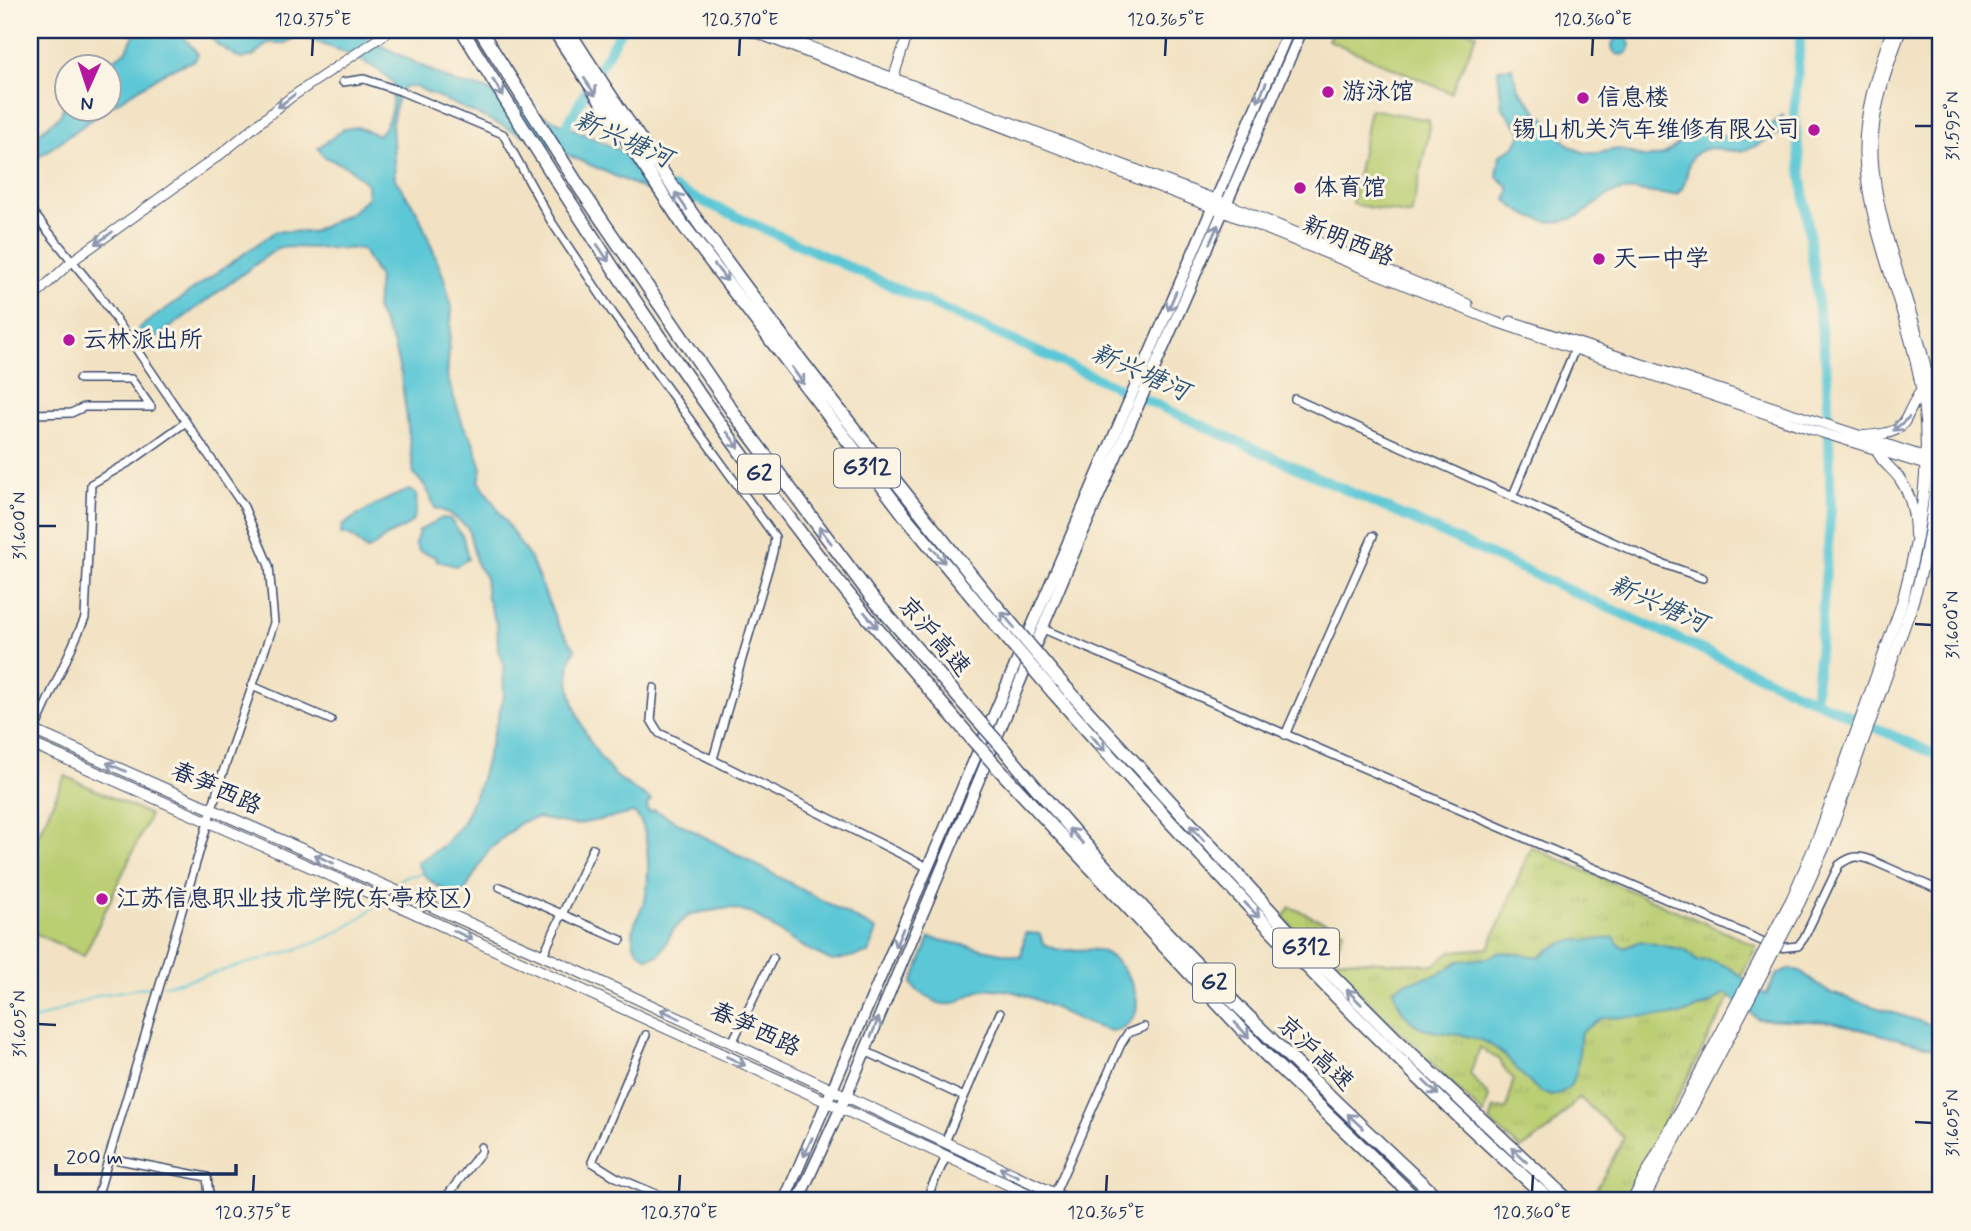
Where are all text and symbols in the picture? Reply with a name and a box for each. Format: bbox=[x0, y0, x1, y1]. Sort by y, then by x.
text: 120.375°E bbox=[275, 8, 351, 32]
text: 120.370°E bbox=[701, 8, 779, 32]
text: 120.365°E bbox=[1127, 8, 1205, 32]
text: 120.360°E bbox=[1554, 8, 1632, 32]
north arrow bbox=[52, 52, 122, 122]
one-way arrow bbox=[491, 77, 505, 97]
one-way arrow bbox=[583, 77, 598, 96]
place label: 游泳馆 bbox=[1342, 77, 1414, 108]
one-way arrow bbox=[1255, 81, 1268, 103]
place label: 信息楼 bbox=[1597, 83, 1669, 114]
marker: 游泳馆 bbox=[1320, 84, 1336, 100]
marker: 信息楼 bbox=[1575, 90, 1591, 106]
text: N bbox=[80, 91, 94, 116]
text: 31.595°N bbox=[1941, 91, 1965, 161]
one-way arrow bbox=[278, 94, 296, 109]
water label: 新兴塘河 bbox=[569, 103, 681, 178]
place label: 锡山机关汽车维修有限公司 bbox=[1512, 115, 1800, 146]
marker: 锡山机关汽车维修有限公司 bbox=[1806, 122, 1822, 138]
place label: 体育馆 bbox=[1314, 173, 1386, 204]
marker: 体育馆 bbox=[1292, 180, 1308, 196]
one-way arrow bbox=[674, 192, 688, 211]
street label: 新明西路 bbox=[1298, 210, 1398, 274]
one-way arrow bbox=[1208, 224, 1221, 246]
one-way arrow bbox=[95, 230, 114, 245]
one-way arrow bbox=[596, 242, 610, 262]
place label: 天一中学 bbox=[1613, 244, 1709, 275]
marker: 天一中学 bbox=[1591, 251, 1607, 267]
one-way arrow bbox=[713, 264, 728, 282]
one-way arrow bbox=[1164, 290, 1177, 311]
place label: 云林派出所 bbox=[83, 325, 203, 356]
marker: 云林派出所 bbox=[61, 332, 77, 348]
water label: 新兴塘河 bbox=[1086, 336, 1198, 411]
one-way arrow bbox=[790, 366, 805, 385]
one-way arrow bbox=[1892, 416, 1910, 432]
one-way arrow bbox=[725, 430, 740, 448]
road number: G312 bbox=[834, 448, 900, 488]
road number: G2 bbox=[738, 454, 780, 494]
text: 31.600°N bbox=[8, 492, 32, 560]
one-way arrow bbox=[818, 526, 833, 545]
one-way arrow bbox=[930, 546, 946, 564]
water label: 新兴塘河 bbox=[1604, 568, 1716, 643]
street label: 京沪高速 bbox=[891, 591, 977, 683]
text: 31.600°N bbox=[1941, 591, 1965, 659]
one-way arrow bbox=[863, 611, 879, 629]
one-way arrow bbox=[1000, 611, 1016, 629]
one-way arrow bbox=[1090, 734, 1106, 752]
street label: 春笋西路 bbox=[166, 755, 266, 823]
one-way arrow bbox=[105, 760, 127, 773]
one-way arrow bbox=[1189, 825, 1206, 842]
one-way arrow bbox=[1068, 828, 1084, 846]
one-way arrow bbox=[314, 852, 335, 865]
place label: 江苏信息职业技术学院(东亭校区) bbox=[116, 884, 471, 915]
marker: 江苏信息职业技术学院(东亭校区) bbox=[94, 891, 110, 907]
one-way arrow bbox=[1244, 901, 1261, 918]
one-way arrow bbox=[892, 927, 905, 948]
road number: G312 bbox=[1273, 928, 1339, 967]
one-way arrow bbox=[452, 929, 473, 942]
road number: G2 bbox=[1193, 964, 1235, 1002]
one-way arrow bbox=[1346, 989, 1363, 1006]
text: 31.605°N bbox=[8, 990, 32, 1058]
street label: 春笋西路 bbox=[705, 996, 805, 1064]
one-way arrow bbox=[660, 1007, 681, 1020]
street label: 京沪高速 bbox=[1270, 1010, 1360, 1098]
one-way arrow bbox=[869, 1016, 882, 1038]
one-way arrow bbox=[1233, 1021, 1250, 1038]
one-way arrow bbox=[725, 1055, 746, 1069]
one-way arrow bbox=[1422, 1079, 1439, 1096]
text: 31.605°N bbox=[1941, 1089, 1965, 1157]
one-way arrow bbox=[1347, 1113, 1364, 1130]
scale bar bbox=[56, 1133, 236, 1177]
one-way arrow bbox=[801, 1136, 814, 1157]
text: 200 m bbox=[66, 1144, 123, 1172]
one-way arrow bbox=[1511, 1146, 1528, 1163]
one-way arrow bbox=[999, 1165, 1020, 1178]
text: 120.375°E bbox=[215, 1201, 291, 1225]
text: 120.370°E bbox=[640, 1201, 718, 1225]
text: 120.365°E bbox=[1067, 1201, 1145, 1225]
text: 120.360°E bbox=[1493, 1201, 1571, 1225]

